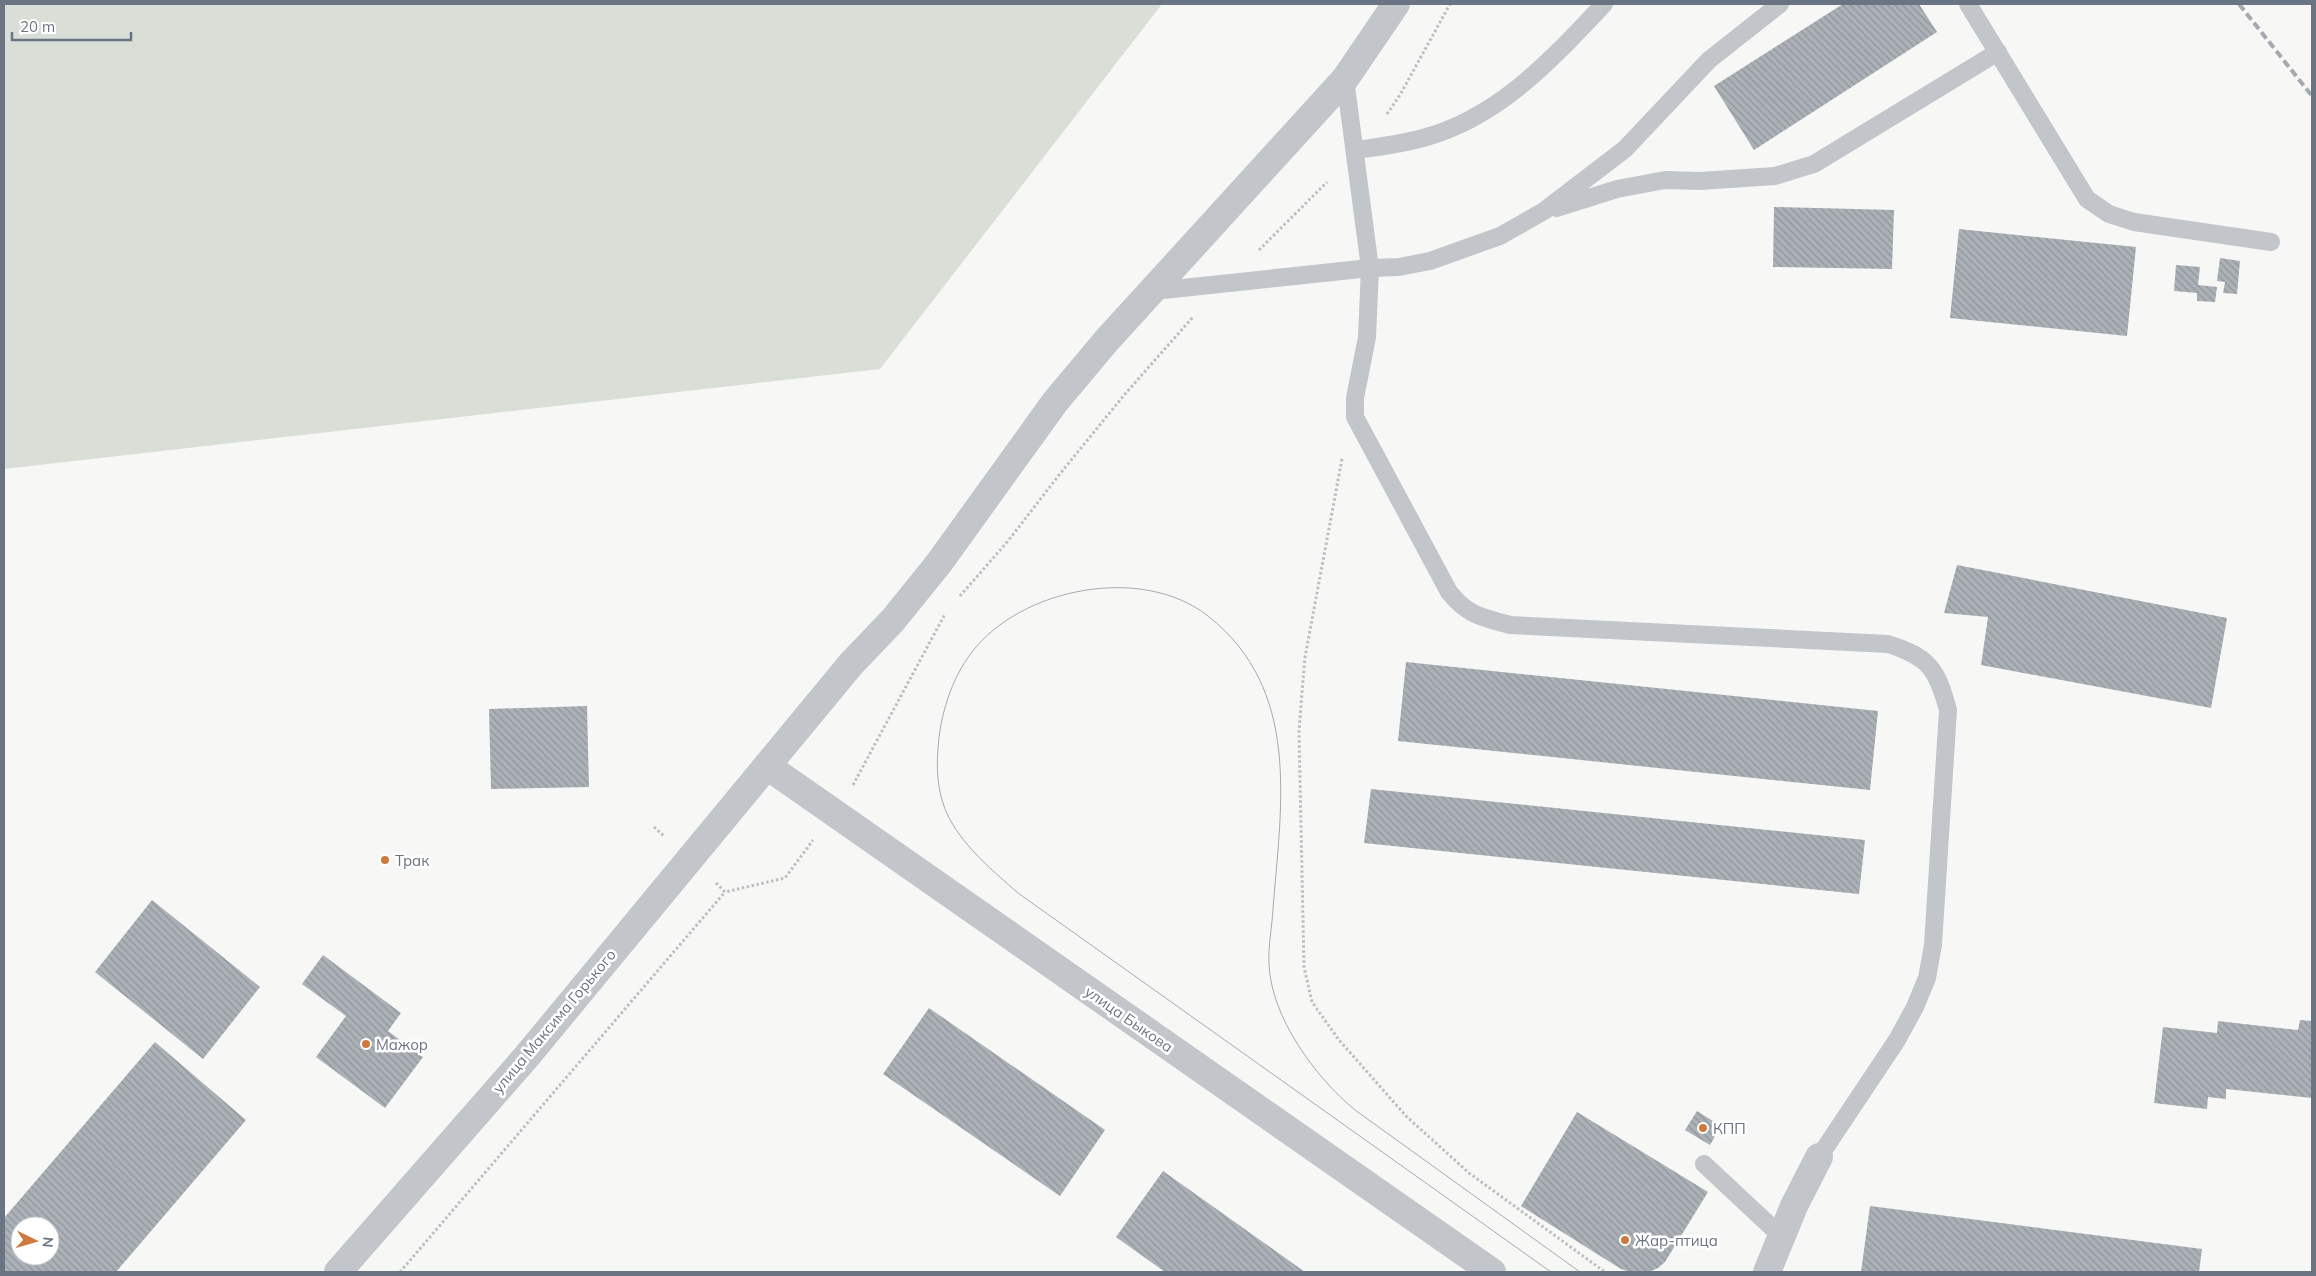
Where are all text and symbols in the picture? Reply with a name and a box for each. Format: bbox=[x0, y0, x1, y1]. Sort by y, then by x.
scale bar bbox=[12, 10, 131, 42]
text: 20 m bbox=[20, 17, 55, 36]
place label: Трак bbox=[395, 851, 430, 870]
marker: Трак bbox=[379, 854, 391, 866]
street label: улица Максима Горького bbox=[488, 945, 620, 1097]
street label: улица Быкова bbox=[1081, 982, 1177, 1056]
place label: Мажор bbox=[376, 1035, 428, 1054]
marker: Мажор bbox=[360, 1038, 372, 1050]
place label: КПП bbox=[1713, 1119, 1746, 1138]
marker: КПП bbox=[1697, 1122, 1709, 1134]
north arrow bbox=[10, 1216, 60, 1266]
place label: Жар-птица bbox=[1635, 1231, 1718, 1250]
marker: Жар-птица bbox=[1619, 1234, 1631, 1246]
text: N bbox=[39, 1236, 57, 1248]

